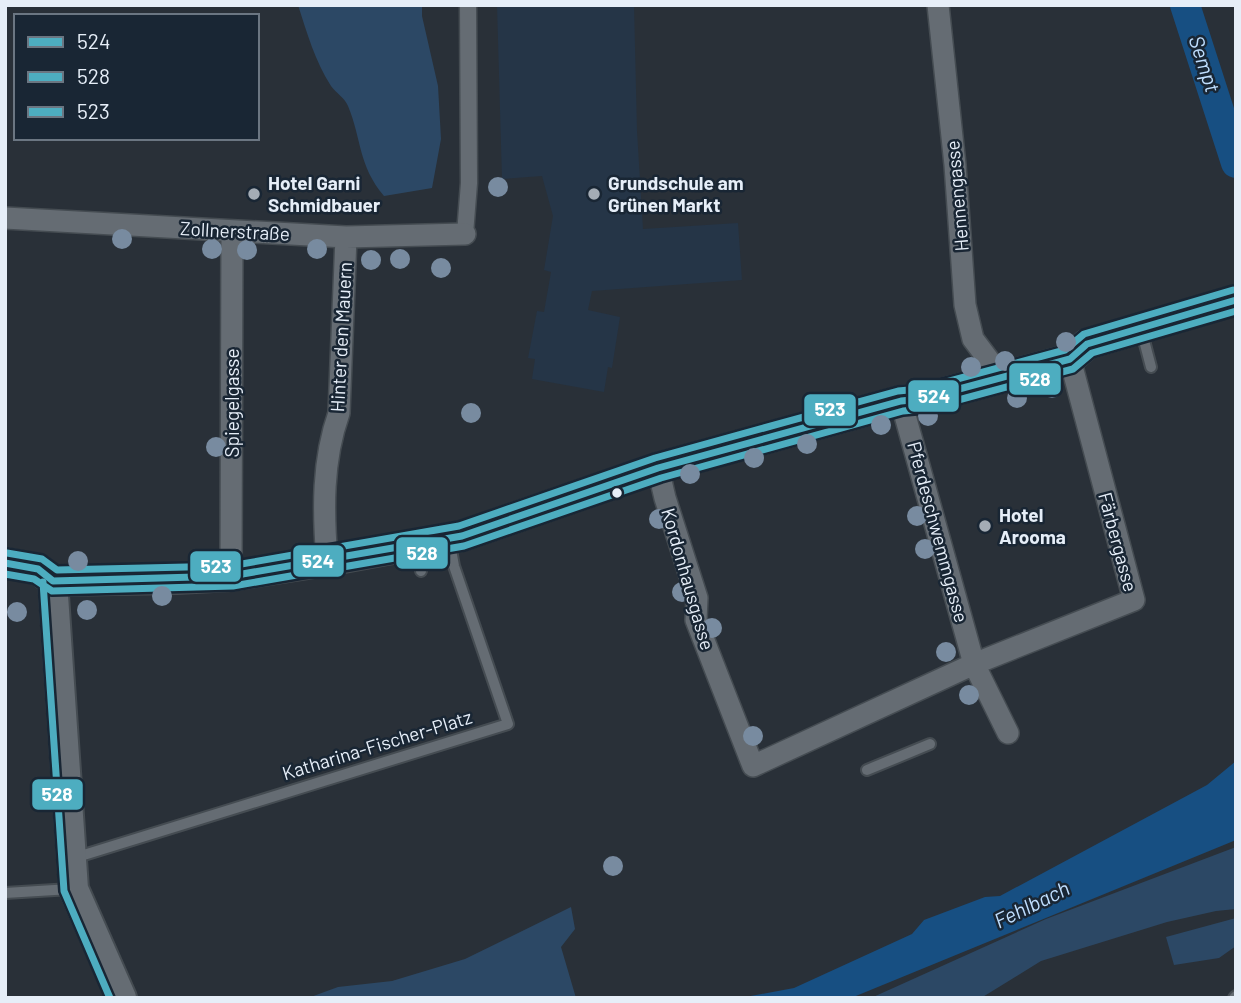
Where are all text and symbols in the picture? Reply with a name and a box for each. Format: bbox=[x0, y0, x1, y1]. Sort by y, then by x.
legend bbox=[14, 14, 259, 140]
text: 524 bbox=[77, 28, 111, 53]
water label: Sempt bbox=[1185, 32, 1226, 96]
text: 528 bbox=[77, 63, 110, 88]
text: 523 bbox=[77, 98, 110, 123]
street label: Hennengasse bbox=[940, 140, 973, 252]
place label: Hotel Garni Schmidbauer bbox=[268, 171, 381, 216]
place label: Grundschule am Grünen Markt bbox=[608, 171, 744, 216]
marker: Hotel Garni Schmidbauer bbox=[246, 186, 262, 202]
marker: Grundschule am Grünen Markt bbox=[586, 186, 602, 202]
street label: Zollnerstraße bbox=[180, 216, 291, 245]
street label: Hinter den Mauern bbox=[325, 261, 356, 413]
street label: Spiegelgasse bbox=[220, 348, 243, 458]
line badge: 528 bbox=[1008, 362, 1062, 396]
text: 528 bbox=[1019, 367, 1051, 390]
line badge: 524 bbox=[907, 379, 960, 413]
text: 524 bbox=[918, 384, 950, 407]
line badge: 523 bbox=[803, 393, 857, 427]
text: 523 bbox=[815, 397, 845, 420]
street label: Pferdeschwemmgasse bbox=[903, 439, 974, 625]
unlabelled marker bbox=[610, 486, 624, 500]
street label: Färbergasse bbox=[1094, 490, 1143, 594]
place label: Hotel Arooma bbox=[999, 503, 1066, 548]
street label: Kordonhausgasse bbox=[657, 505, 720, 653]
marker: Hotel Arooma bbox=[977, 518, 993, 534]
line badge: 528 bbox=[395, 536, 449, 570]
text: 528 bbox=[406, 541, 438, 564]
line badge: 524 bbox=[292, 544, 345, 578]
text: 524 bbox=[302, 549, 334, 572]
line badge: 523 bbox=[189, 550, 242, 583]
text: 523 bbox=[201, 554, 231, 577]
street label: Katharina-Fischer-Platz bbox=[279, 705, 474, 784]
line badge: 528 bbox=[31, 778, 84, 811]
text: 528 bbox=[41, 782, 73, 805]
water label: Fehlbach bbox=[989, 875, 1073, 933]

